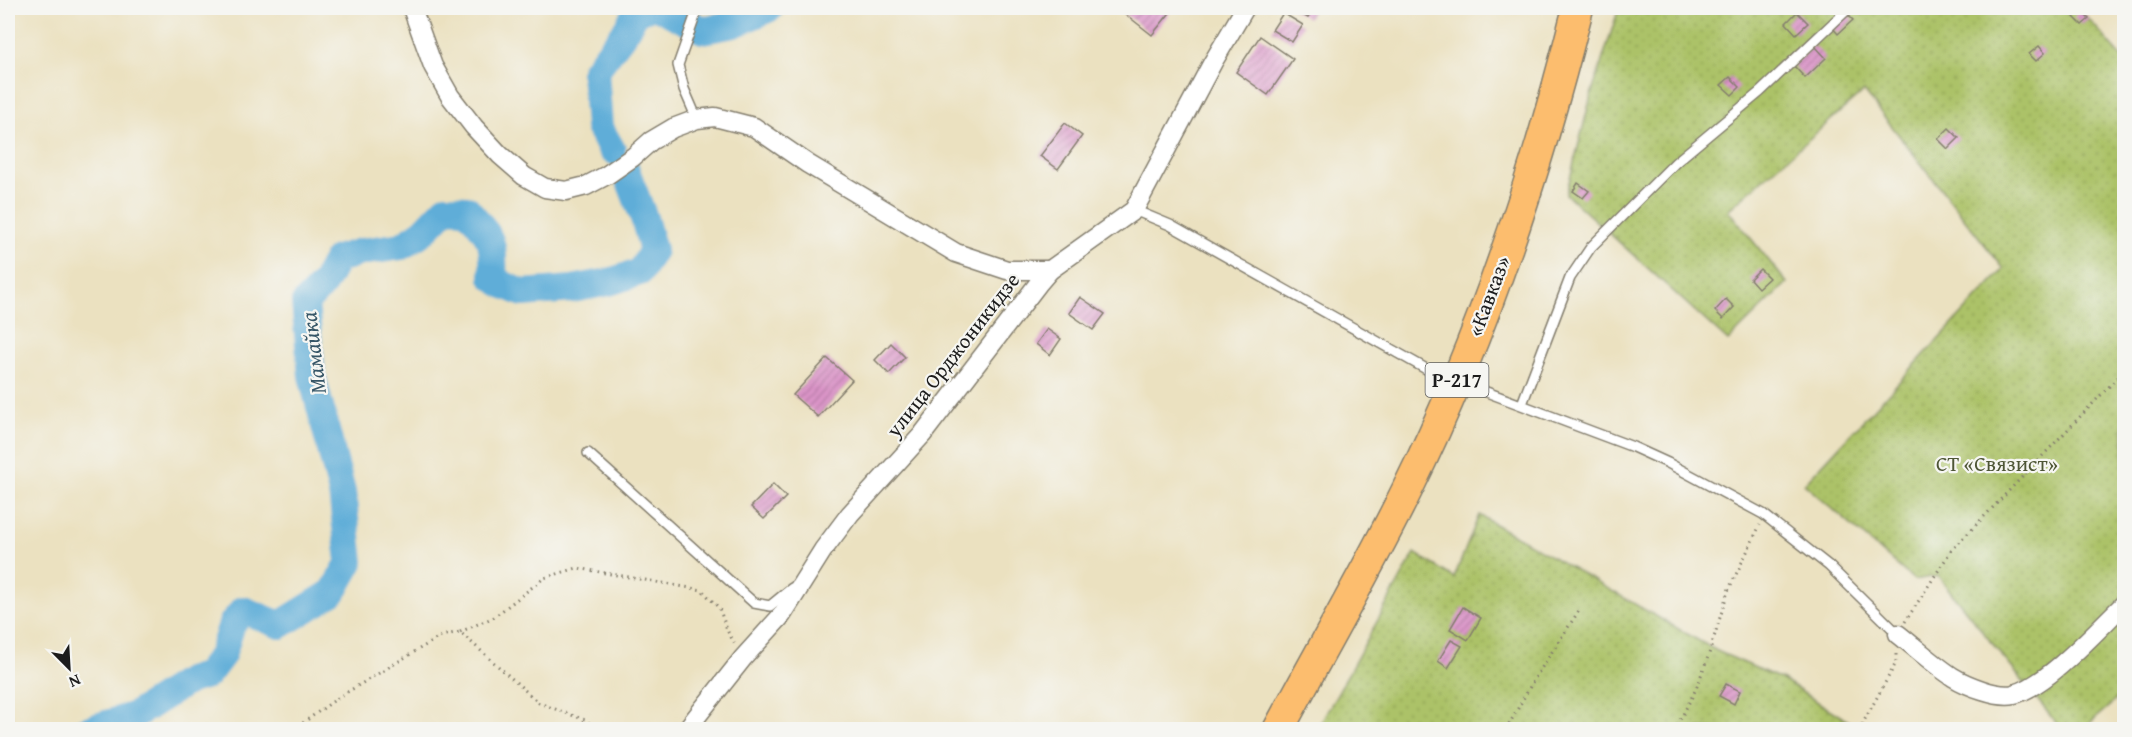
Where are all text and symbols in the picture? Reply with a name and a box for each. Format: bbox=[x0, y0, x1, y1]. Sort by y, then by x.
street label: «Кавказ» bbox=[1459, 251, 1518, 341]
street label: улица Орджоникидзе bbox=[878, 266, 1027, 444]
water label: Мамайка bbox=[292, 310, 334, 396]
road number: Р-217 bbox=[1426, 363, 1488, 397]
park label: СТ «Связист» bbox=[1936, 448, 2058, 479]
north arrow bbox=[39, 638, 99, 698]
text: N bbox=[65, 669, 85, 695]

